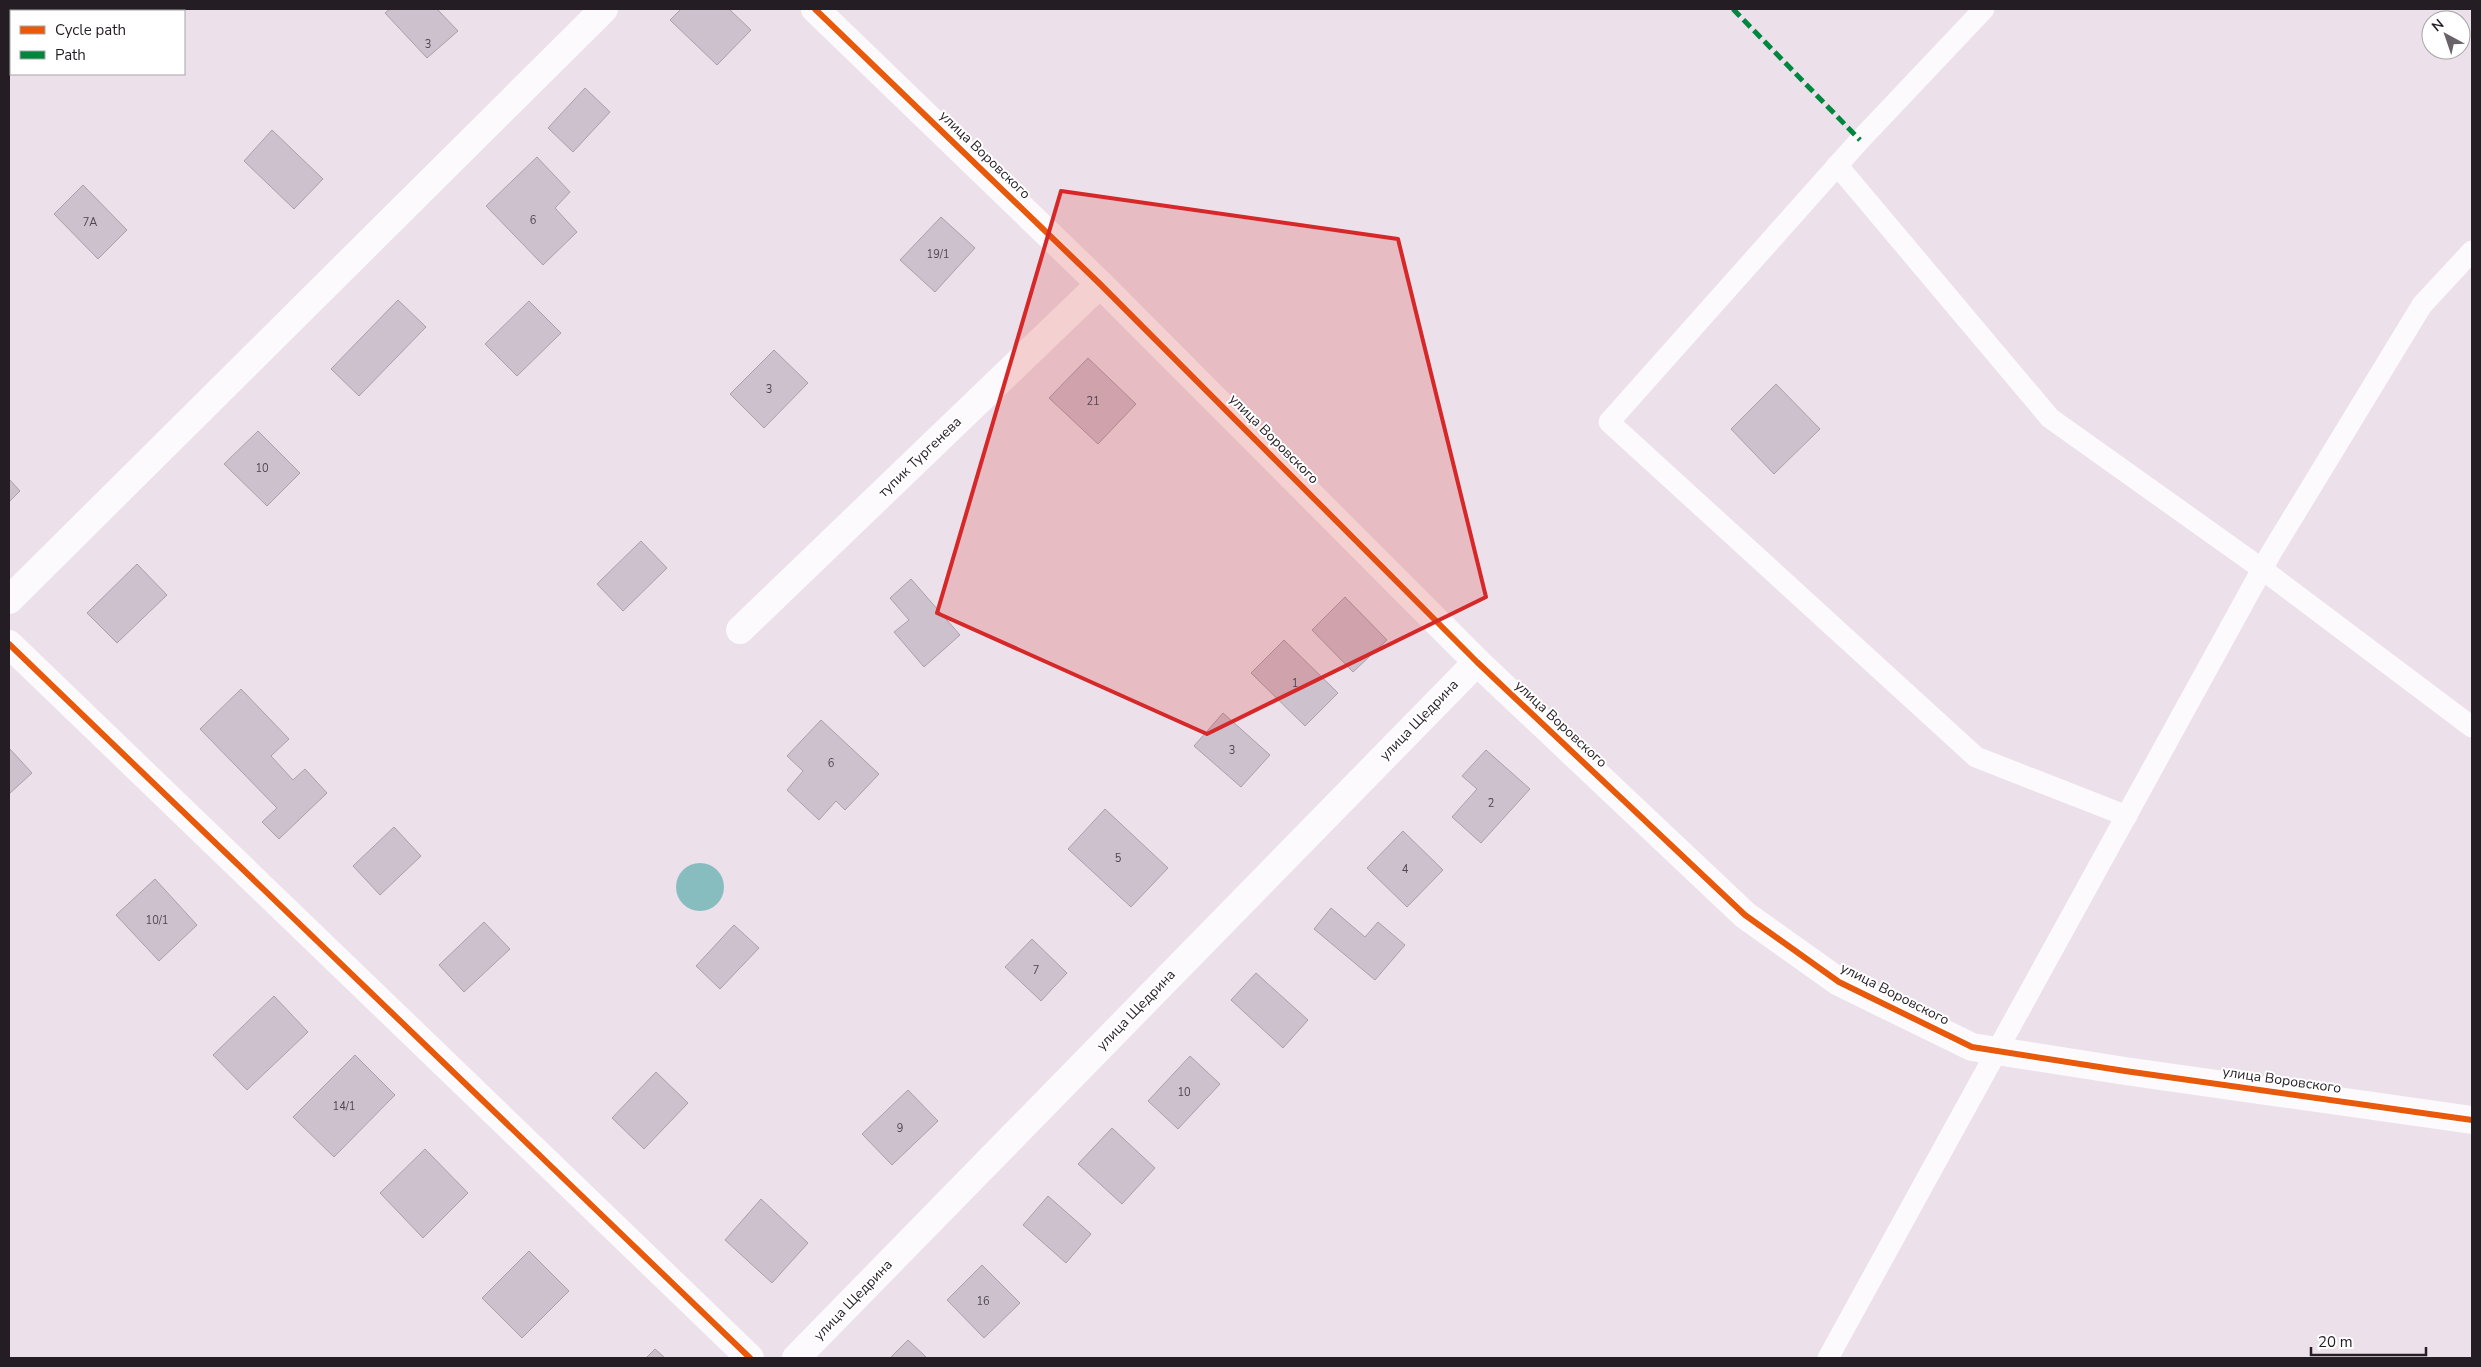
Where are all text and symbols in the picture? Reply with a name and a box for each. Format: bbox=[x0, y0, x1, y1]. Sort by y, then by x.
legend bbox=[10, 10, 185, 75]
north arrow bbox=[2421, 10, 2471, 60]
text: N bbox=[2428, 15, 2448, 36]
text: Cycle path bbox=[55, 20, 126, 40]
house number: 3 bbox=[425, 37, 431, 52]
text: Path bbox=[55, 45, 86, 65]
street label: улица Воровского bbox=[935, 107, 1035, 204]
house number: 6 bbox=[530, 213, 537, 228]
house number: 7А bbox=[83, 215, 97, 230]
house number: 19/1 bbox=[927, 247, 949, 262]
house number: 3 bbox=[766, 382, 772, 397]
street label: улица Воровского bbox=[1225, 390, 1323, 488]
house number: 21 bbox=[1086, 394, 1100, 409]
street label: тупик Тургенева bbox=[874, 412, 966, 502]
house number: 10 bbox=[255, 461, 269, 476]
street label: улица Щедрина bbox=[1375, 675, 1463, 765]
house number: 1 bbox=[1292, 676, 1298, 691]
street label: улица Воровского bbox=[1511, 676, 1611, 772]
house number: 3 bbox=[1229, 743, 1235, 758]
house number: 6 bbox=[828, 756, 835, 771]
house number: 2 bbox=[1488, 796, 1494, 811]
house number: 5 bbox=[1115, 851, 1122, 866]
house number: 4 bbox=[1402, 862, 1409, 877]
house number: 10/1 bbox=[146, 913, 168, 928]
street label: улица Воровского bbox=[1837, 958, 1953, 1030]
house number: 7 bbox=[1033, 963, 1039, 978]
street label: улица Щедрина bbox=[1092, 965, 1180, 1055]
street label: улица Воровского bbox=[2221, 1062, 2343, 1098]
house number: 10 bbox=[1177, 1085, 1191, 1100]
house number: 14/1 bbox=[333, 1099, 355, 1114]
house number: 9 bbox=[897, 1121, 903, 1136]
street label: улица Щедрина bbox=[809, 1255, 897, 1345]
house number: 16 bbox=[976, 1294, 990, 1309]
scale bar bbox=[2311, 1324, 2426, 1356]
text: 20 m bbox=[2318, 1332, 2353, 1352]

